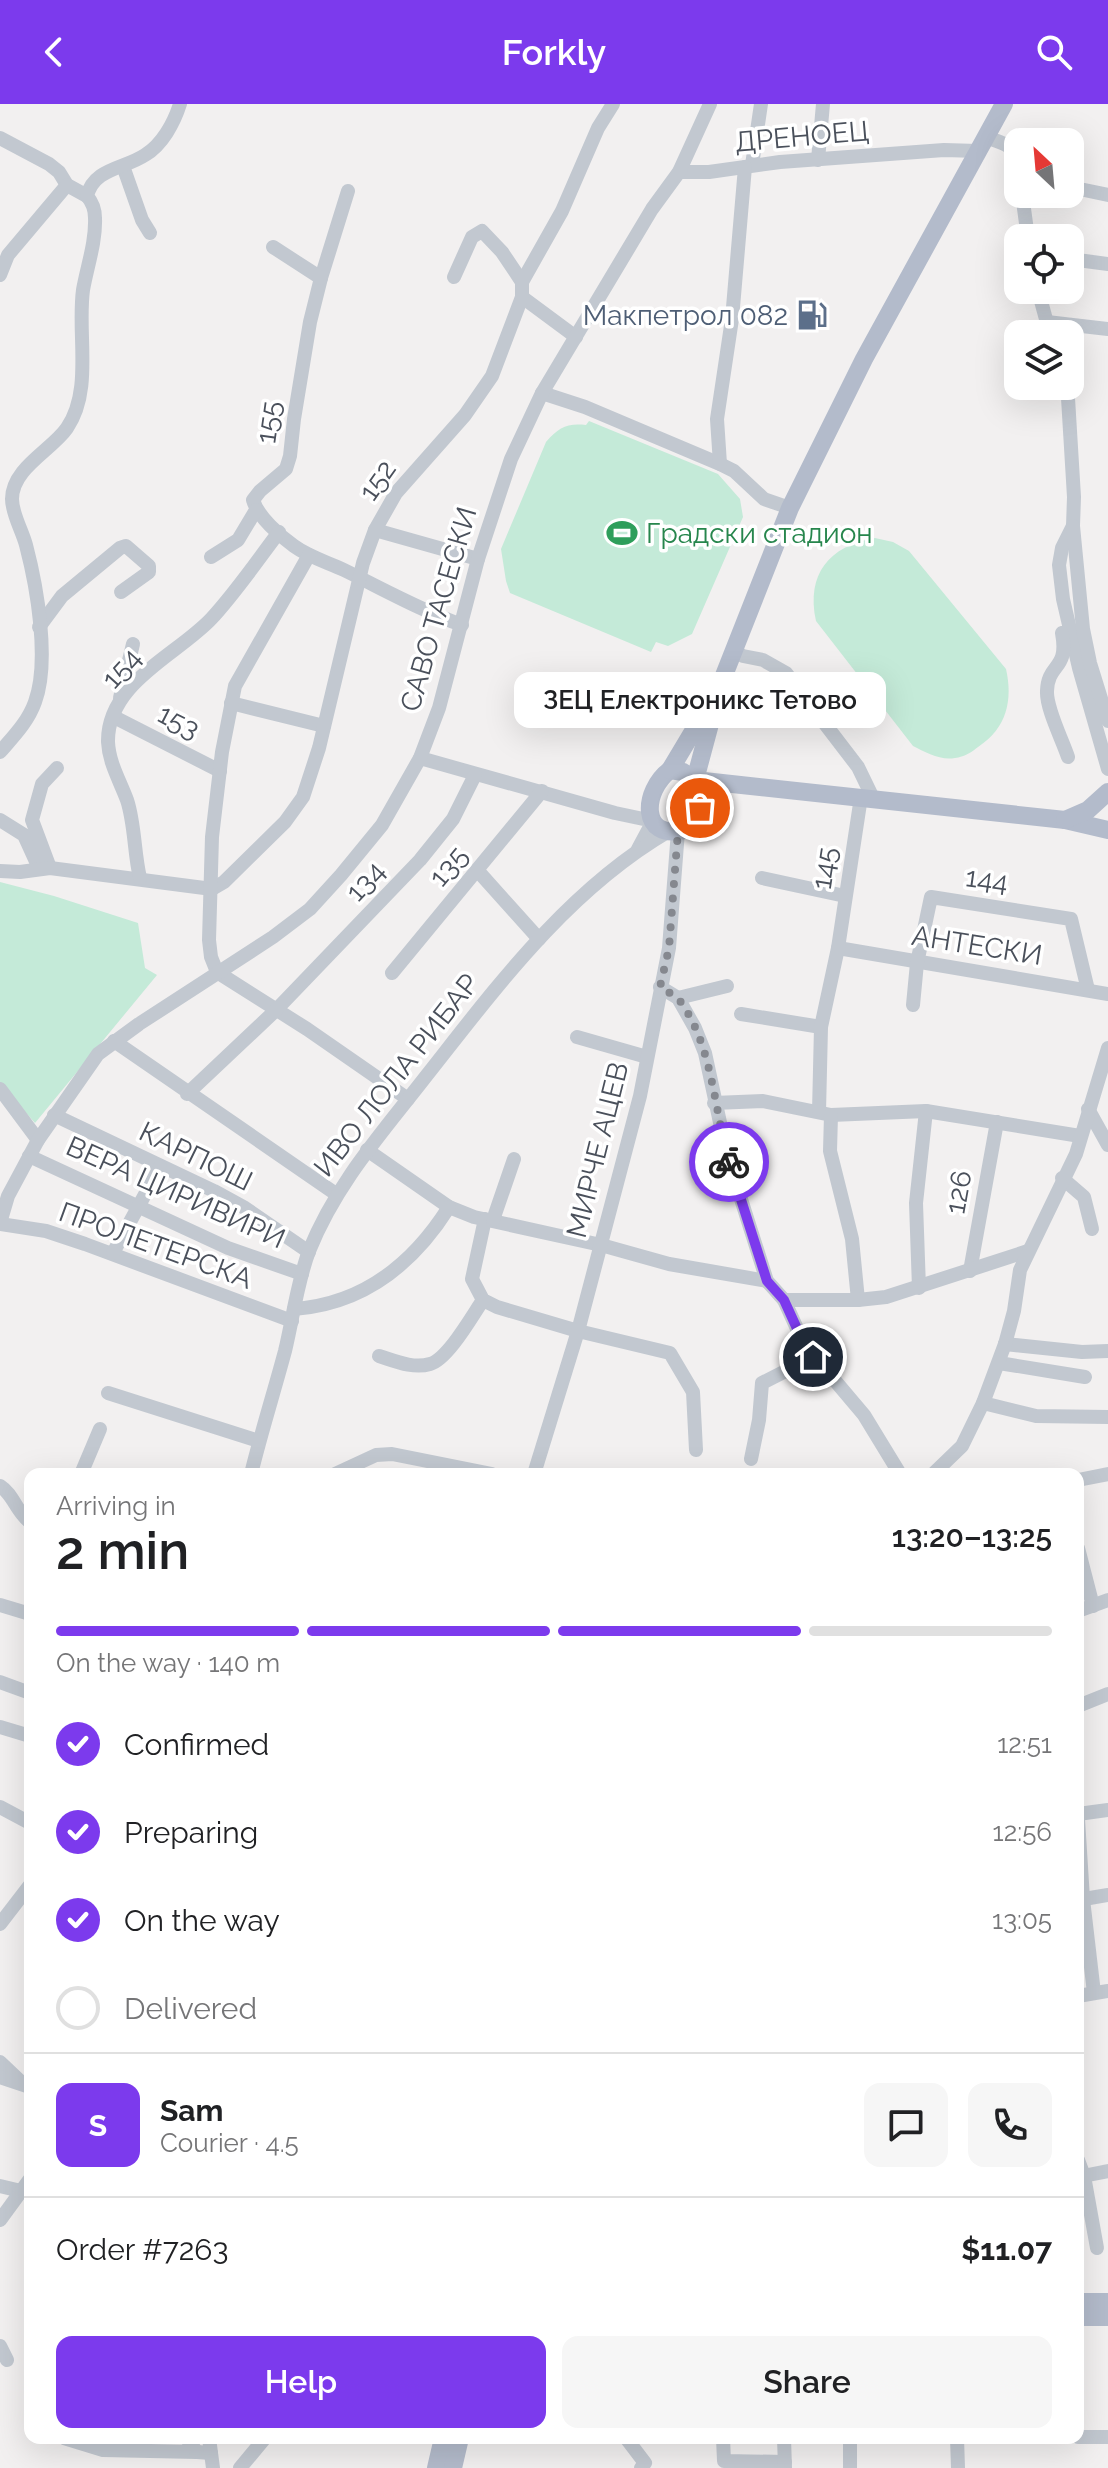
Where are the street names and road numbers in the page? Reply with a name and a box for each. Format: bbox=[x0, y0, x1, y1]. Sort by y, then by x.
street label: ДРЕНОЕЦ bbox=[734, 114, 871, 159]
street label: 155 bbox=[249, 399, 288, 445]
street label: 152 bbox=[352, 454, 403, 507]
street label: САВО ТАСЕСКИ bbox=[393, 503, 483, 715]
street label: 154 bbox=[95, 641, 148, 695]
street label: 153 bbox=[152, 697, 205, 746]
street label: 135 bbox=[422, 840, 475, 893]
street label: 145 bbox=[805, 844, 844, 892]
street label: 134 bbox=[339, 855, 392, 908]
street label: 144 bbox=[964, 860, 1010, 899]
street label: АНТЕСКИ bbox=[909, 919, 1044, 972]
street label: ИВО ЛОЛА РИБАР bbox=[307, 967, 486, 1183]
street label: МИРЧЕ АЦЕВ bbox=[560, 1059, 635, 1241]
street label: КАРПОШ bbox=[134, 1115, 258, 1198]
street label: ВЕРА ЦИРИВИРИ bbox=[61, 1129, 290, 1256]
street label: 126 bbox=[938, 1168, 979, 1216]
street label: ПРОЛЕТЕРСКА bbox=[55, 1195, 257, 1296]

